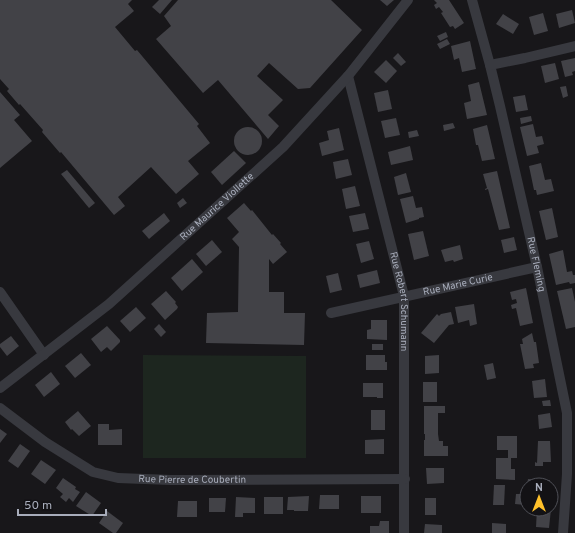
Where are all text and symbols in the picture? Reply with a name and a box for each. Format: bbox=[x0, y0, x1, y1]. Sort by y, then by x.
street label: Rue Maurice Viollette bbox=[177, 170, 257, 243]
street label: Rue Fleming bbox=[524, 235, 548, 293]
street label: Rue Robert Schumann bbox=[386, 250, 411, 351]
street label: Rue Marie Curie bbox=[422, 271, 494, 299]
street label: Rue Pierre de Coubertin bbox=[138, 472, 246, 487]
north arrow bbox=[519, 477, 559, 517]
text: N bbox=[535, 481, 543, 495]
scale bar bbox=[18, 491, 106, 517]
text: 50 m bbox=[24, 498, 52, 514]

